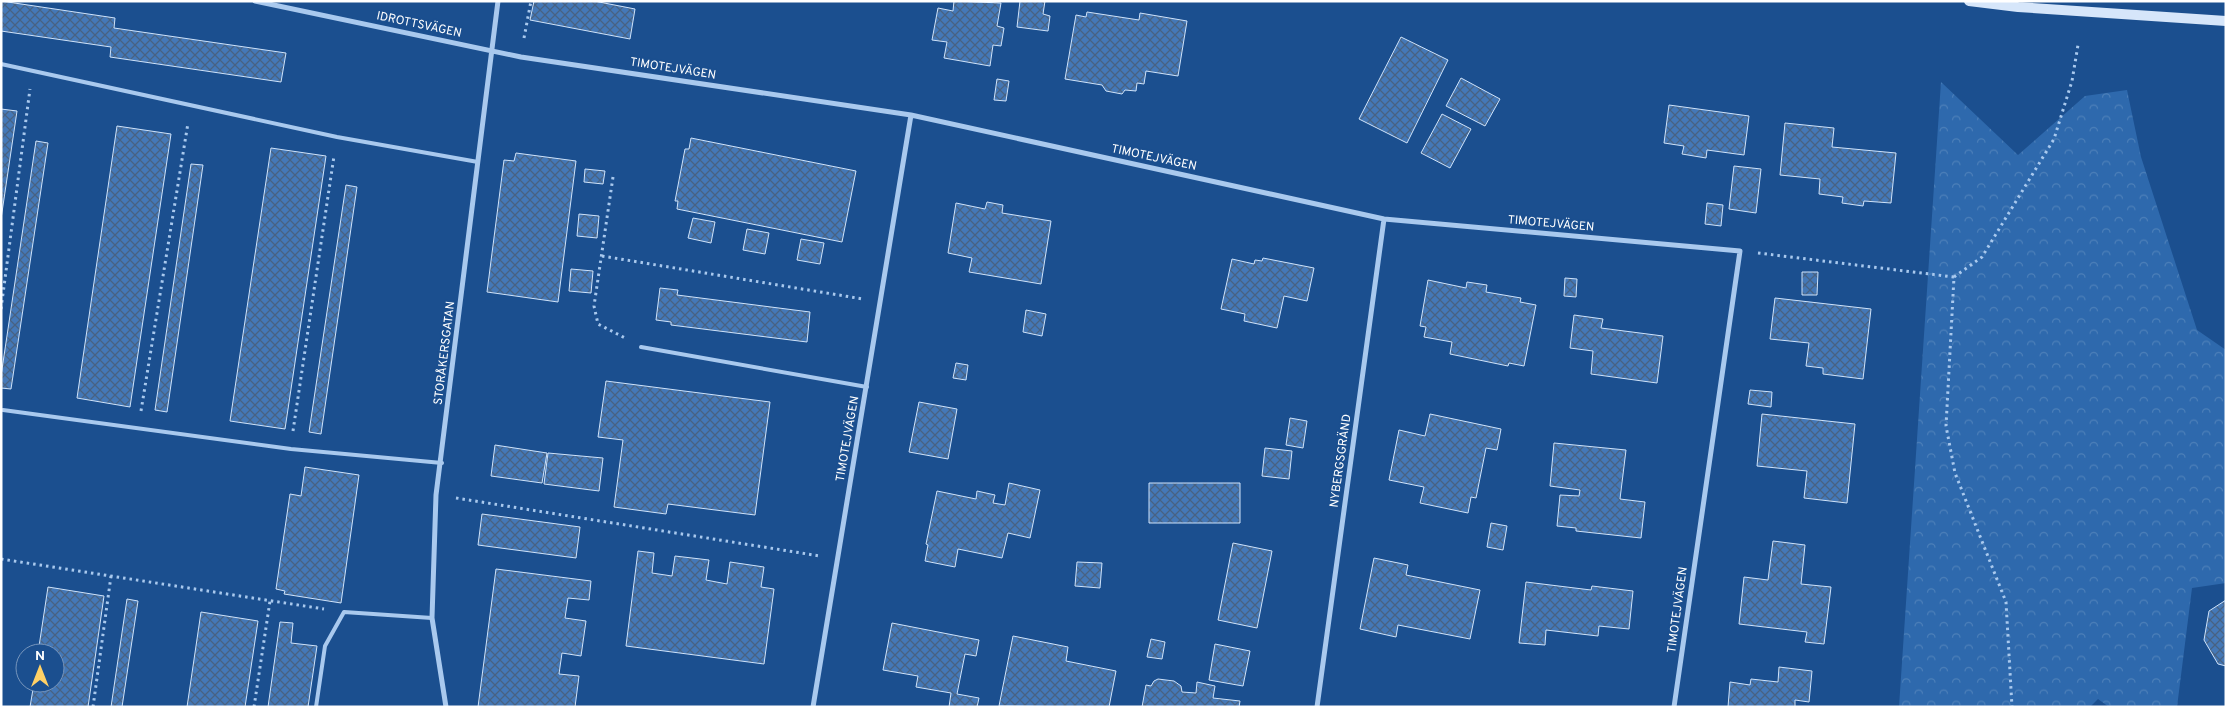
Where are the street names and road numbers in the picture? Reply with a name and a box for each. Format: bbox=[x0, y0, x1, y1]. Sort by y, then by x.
street label: IDROTTSVÄGEN bbox=[375, 8, 463, 42]
street label: TIMOTEJVÄGEN bbox=[629, 54, 717, 84]
street label: TIMOTEJVÄGEN bbox=[1110, 141, 1198, 175]
street label: TIMOTEJVÄGEN bbox=[1507, 212, 1595, 236]
street label: STORÅKERSGATAN bbox=[431, 300, 459, 406]
street label: TIMOTEJVÄGEN bbox=[833, 395, 863, 483]
street label: NYBERGSGRÄND bbox=[1327, 413, 1355, 509]
street label: TIMOTEJVÄGEN bbox=[1664, 566, 1692, 654]

